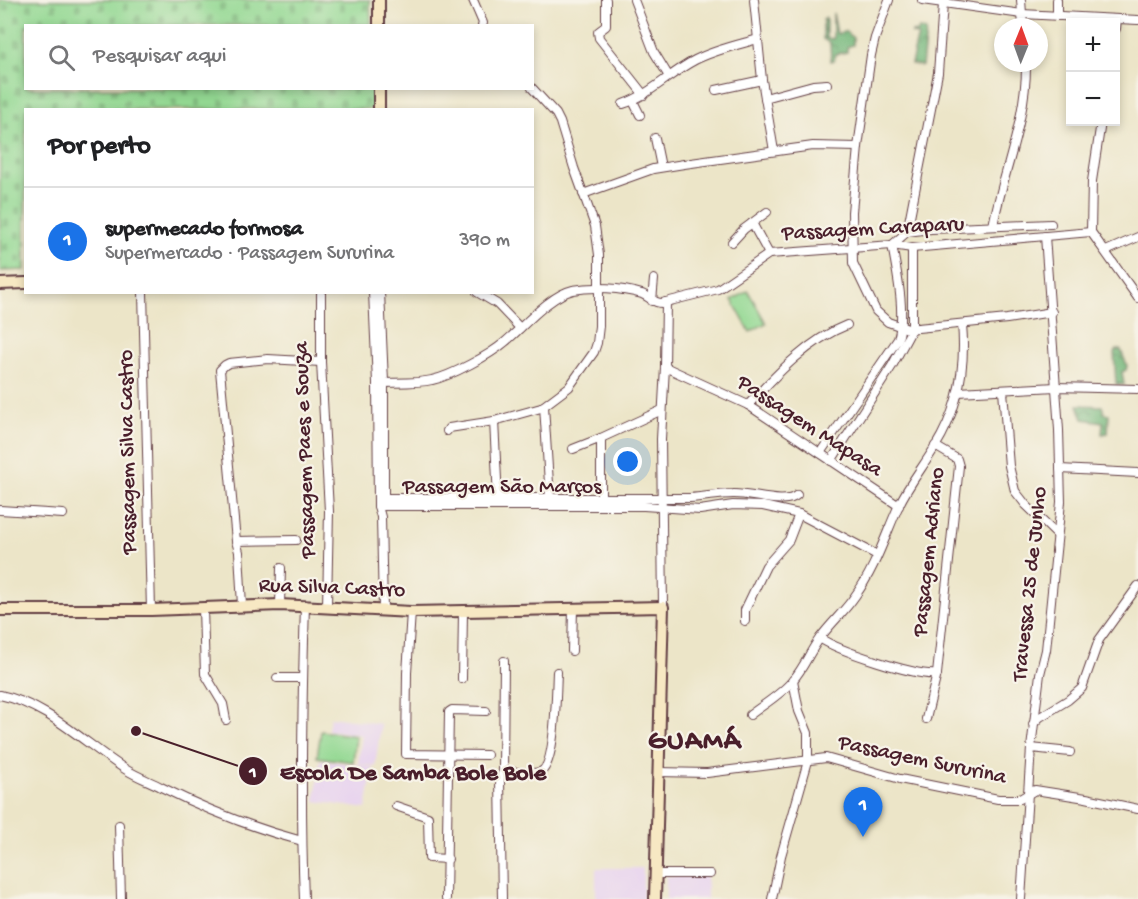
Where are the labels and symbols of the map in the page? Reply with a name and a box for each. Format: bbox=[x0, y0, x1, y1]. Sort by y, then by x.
north arrow bbox=[994, 18, 1048, 72]
street label: Passagem Caraparu bbox=[780, 212, 965, 248]
street label: Passagem Paes e Souza bbox=[289, 340, 323, 560]
street label: Passagem Silva Castro bbox=[114, 349, 144, 556]
street label: Passagem Mapasa bbox=[731, 370, 887, 484]
your location bbox=[613, 447, 642, 476]
street label: Passagem Adriano bbox=[908, 466, 952, 639]
street label: Passagem São Marços bbox=[402, 475, 602, 501]
street label: Travessa 25 de Junho bbox=[1008, 485, 1054, 685]
street label: Rua Silva Castro bbox=[258, 573, 406, 605]
district label: GUAMÁ bbox=[648, 725, 743, 759]
street label: Passagem Sururina bbox=[835, 730, 1009, 792]
callout: Escola De Samba Bole Bole bbox=[238, 750, 558, 792]
text: Escola De Samba Bole Bole bbox=[280, 760, 548, 789]
text: 1 bbox=[248, 763, 257, 784]
pin: 1 bbox=[844, 788, 882, 837]

